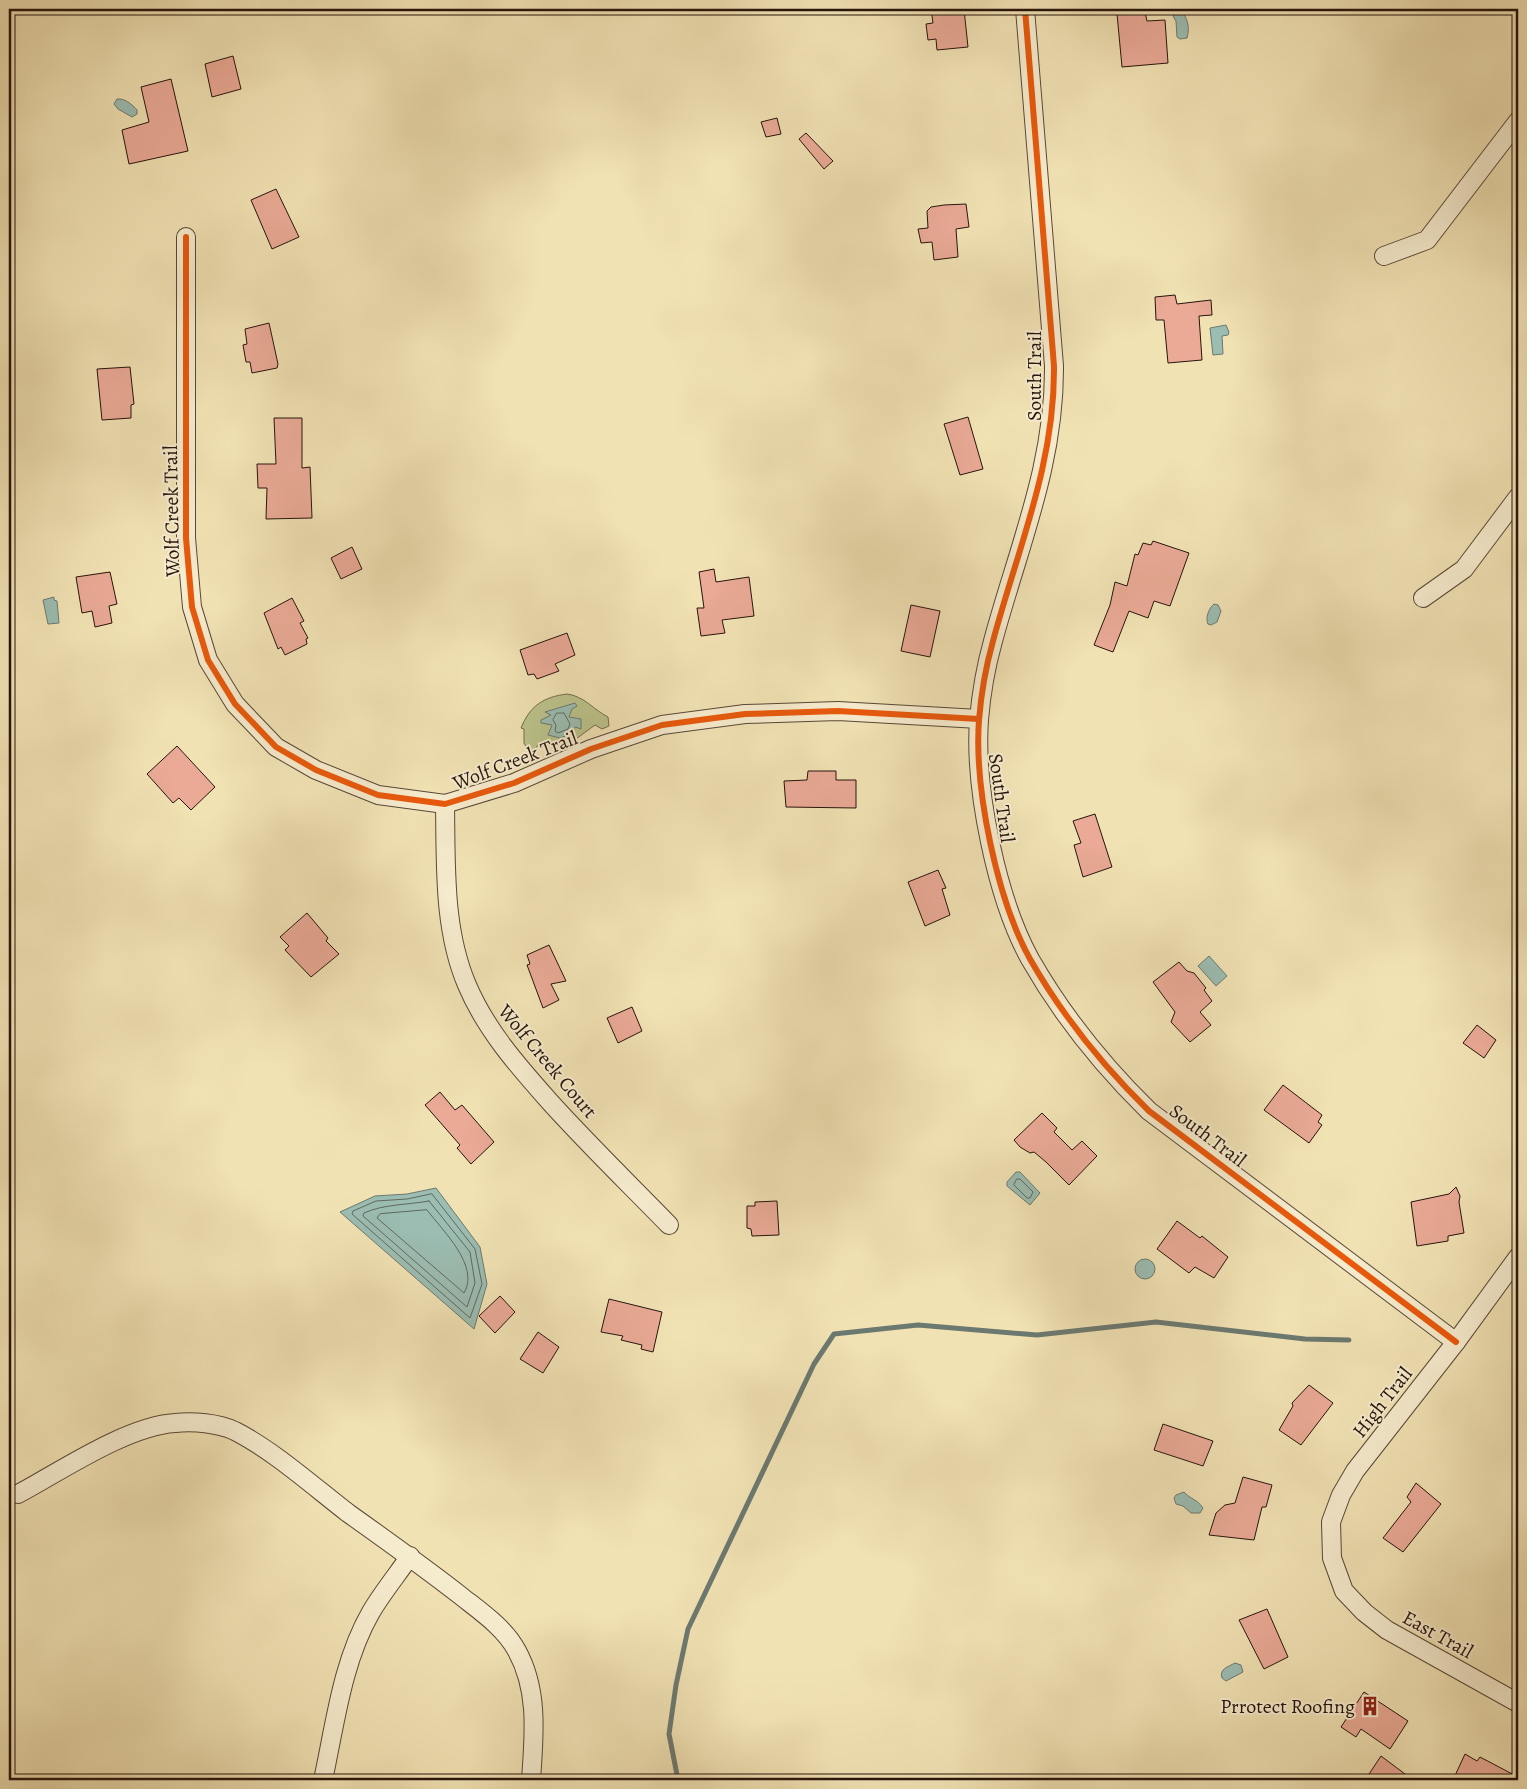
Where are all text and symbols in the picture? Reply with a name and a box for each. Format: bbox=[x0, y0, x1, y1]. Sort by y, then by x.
street label: South Trail bbox=[1021, 331, 1048, 421]
street label: Wolf Creek Trail bbox=[157, 445, 186, 578]
street label: Wolf Creek Trail bbox=[448, 724, 582, 797]
street label: South Trail bbox=[982, 752, 1021, 845]
street label: Wolf Creek Court bbox=[491, 998, 604, 1124]
street label: South Trail bbox=[1164, 1098, 1252, 1173]
street label: High Trail bbox=[1346, 1361, 1419, 1443]
street label: East Trail bbox=[1398, 1604, 1478, 1665]
place label: Prrotect Roofing bbox=[1220, 1693, 1355, 1720]
building icon: Prrotect Roofing bbox=[1359, 1695, 1381, 1717]

